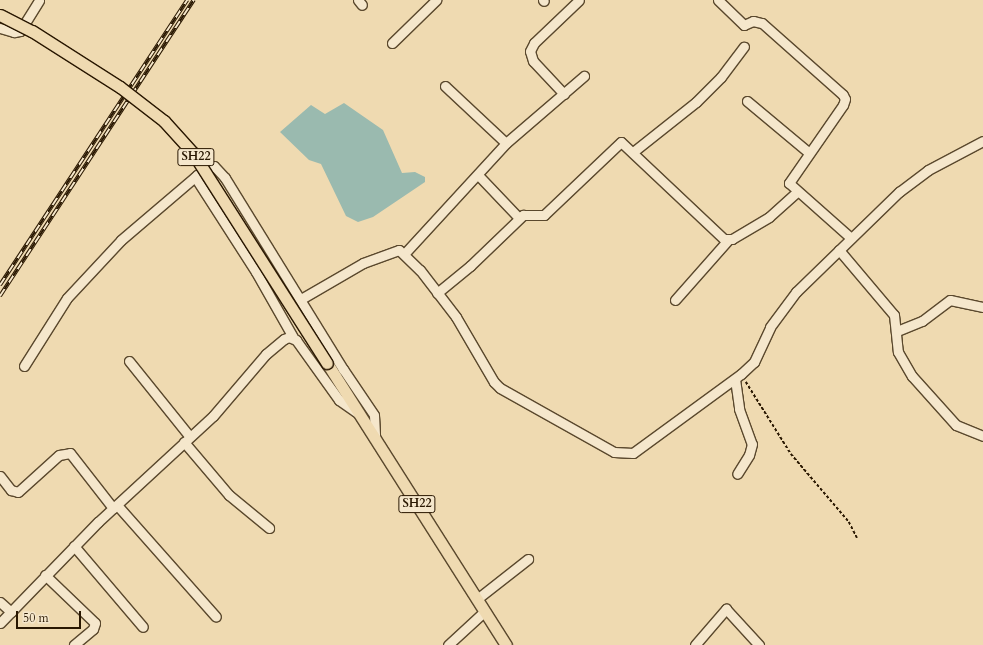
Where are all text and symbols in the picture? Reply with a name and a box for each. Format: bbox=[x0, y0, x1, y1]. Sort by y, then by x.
road number: SH22 bbox=[177, 147, 215, 167]
road number: SH22 bbox=[398, 494, 436, 514]
scale bar bbox=[18, 603, 83, 629]
text: 50 m bbox=[23, 610, 49, 626]

